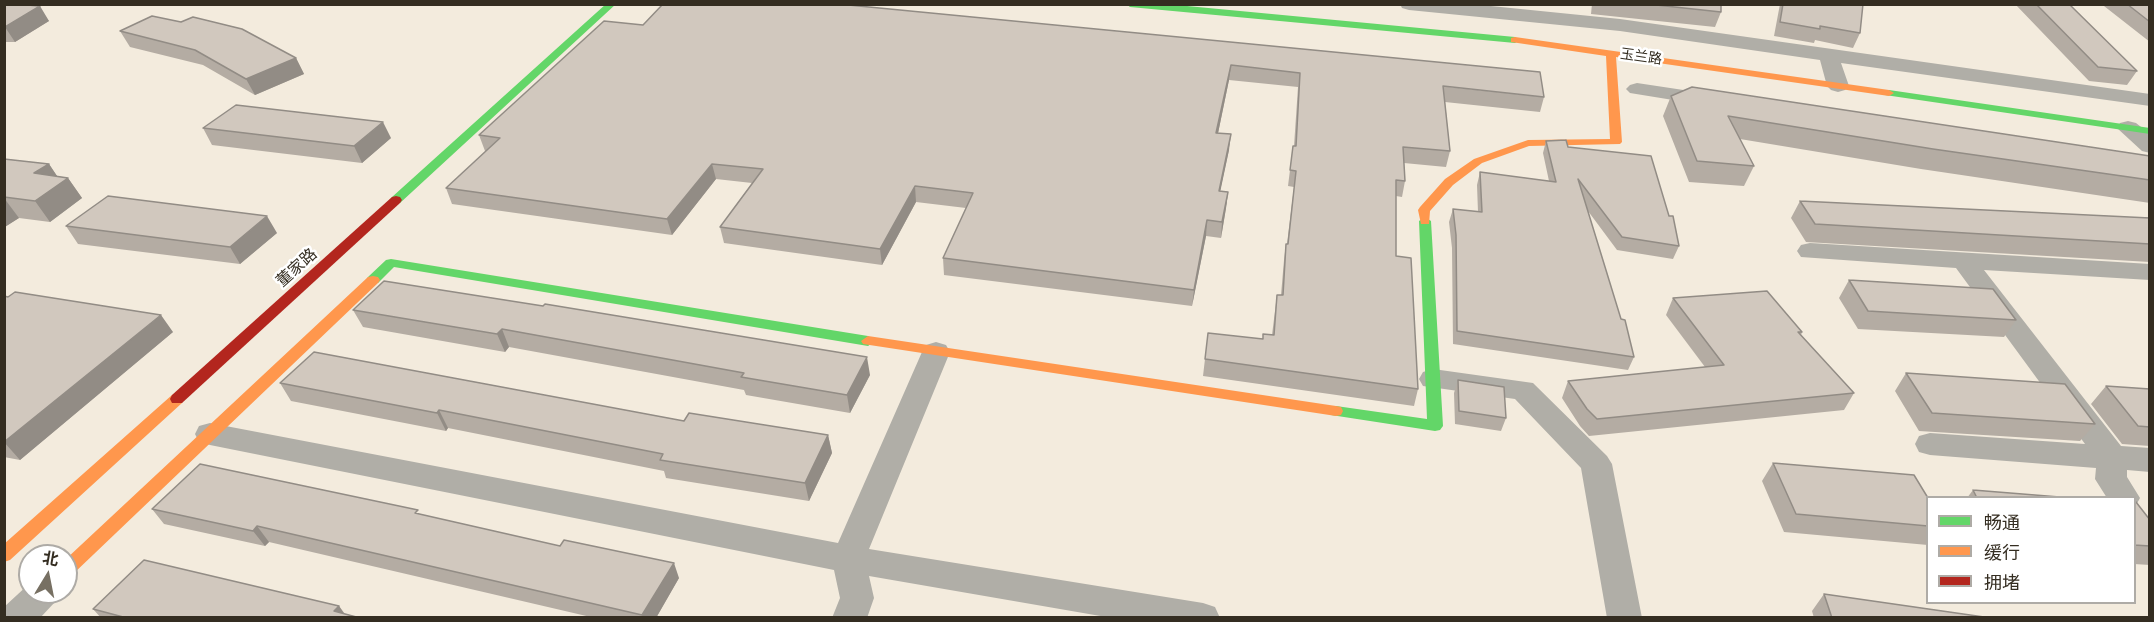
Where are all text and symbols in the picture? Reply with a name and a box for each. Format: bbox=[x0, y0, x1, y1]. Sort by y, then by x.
street label: 玉兰路 bbox=[1619, 46, 1663, 68]
street label: 董家路 bbox=[273, 245, 321, 291]
legend bbox=[1926, 496, 2136, 604]
text: 畅通 bbox=[1984, 510, 2020, 534]
text: 缓行 bbox=[1984, 540, 2020, 564]
north arrow bbox=[18, 544, 78, 604]
text: 北 bbox=[41, 546, 61, 570]
text: 拥堵 bbox=[1984, 570, 2020, 594]

